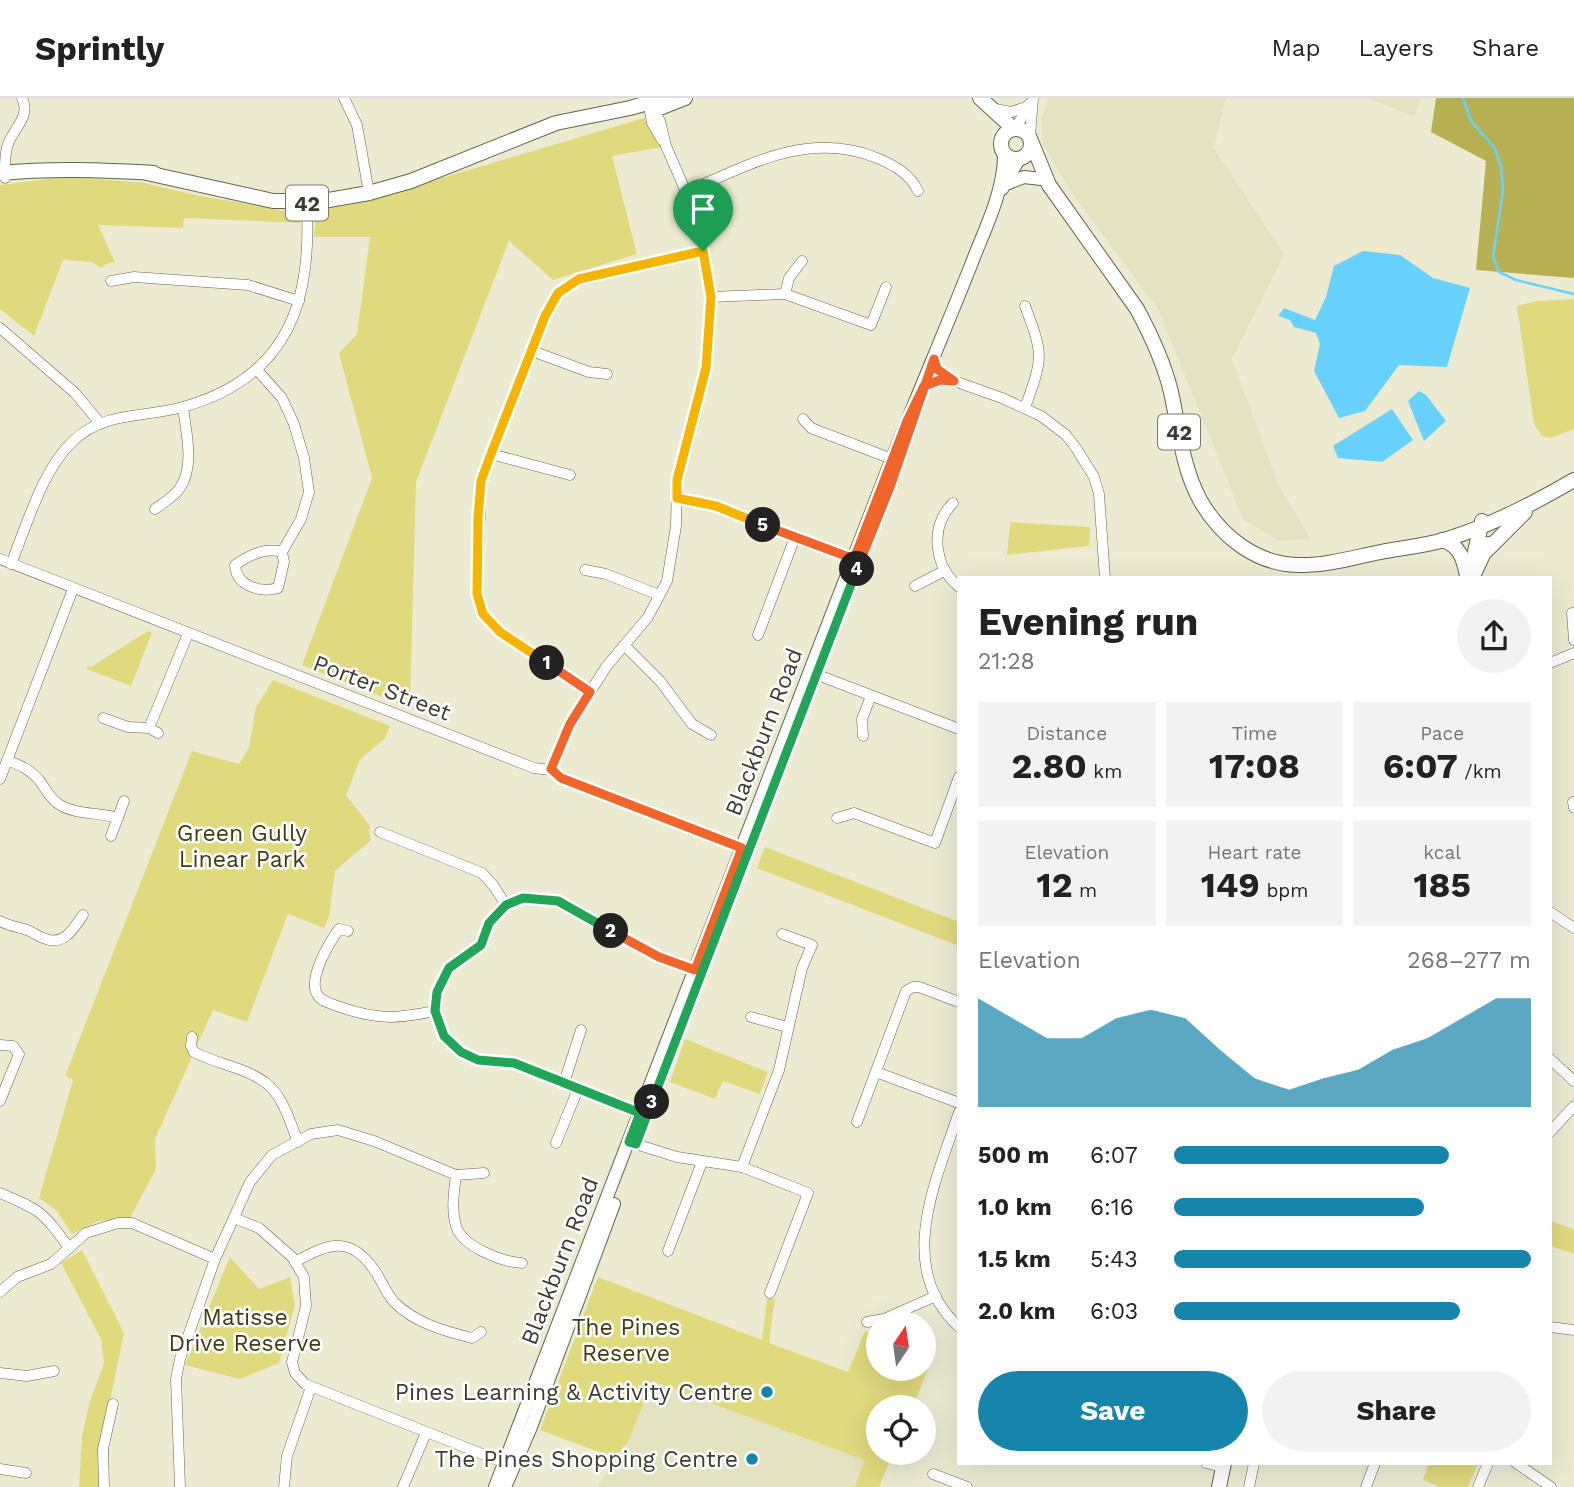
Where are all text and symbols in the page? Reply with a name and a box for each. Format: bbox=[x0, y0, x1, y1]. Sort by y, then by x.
text: Sprintly bbox=[35, 29, 164, 68]
text: Map bbox=[1272, 34, 1320, 62]
text: Layers bbox=[1358, 34, 1434, 62]
text: Share bbox=[1472, 34, 1539, 62]
pin bbox=[673, 179, 733, 251]
road number: 42 bbox=[286, 186, 328, 220]
icon: arrive bbox=[684, 190, 722, 228]
road number: 42 bbox=[1158, 414, 1200, 450]
pin: 5 bbox=[746, 508, 780, 542]
text: 5 bbox=[757, 513, 768, 536]
pin: 4 bbox=[840, 552, 874, 587]
text: 4 bbox=[850, 557, 863, 580]
button: share bbox=[1457, 599, 1531, 673]
text: Evening run bbox=[978, 600, 1198, 644]
street label: Blackburn Road bbox=[720, 644, 808, 820]
pin: 1 bbox=[530, 646, 564, 680]
text: 21:28 bbox=[978, 648, 1035, 675]
street label: Porter Street bbox=[309, 649, 455, 727]
text: 1 bbox=[542, 651, 551, 674]
text: Distance bbox=[1026, 722, 1107, 745]
text: Time bbox=[1232, 722, 1277, 745]
text: Pace bbox=[1420, 722, 1464, 745]
text: 2.80 bbox=[1011, 745, 1087, 787]
text: 17:08 bbox=[1209, 745, 1300, 787]
text: 6:07 bbox=[1383, 745, 1458, 787]
text: km bbox=[1087, 760, 1122, 783]
text: /km bbox=[1458, 760, 1502, 783]
park label: Green Gully Linear Park bbox=[177, 820, 307, 873]
text: Elevation bbox=[1024, 841, 1109, 864]
text: Heart rate bbox=[1208, 841, 1301, 864]
text: kcal bbox=[1423, 841, 1461, 864]
text: 12 bbox=[1037, 864, 1073, 906]
text: 149 bbox=[1201, 864, 1260, 906]
text: 185 bbox=[1413, 864, 1471, 906]
text: m bbox=[1073, 879, 1097, 902]
text: bpm bbox=[1260, 879, 1308, 902]
pin: 2 bbox=[594, 914, 628, 948]
text: 2 bbox=[605, 919, 616, 942]
text: Elevation bbox=[978, 947, 1081, 974]
text: 268–277 m bbox=[1407, 947, 1531, 974]
pin: 3 bbox=[634, 1084, 670, 1119]
text: 3 bbox=[646, 1090, 657, 1113]
text: 500 m bbox=[978, 1142, 1049, 1169]
text: 6:07 bbox=[1090, 1142, 1138, 1169]
street label: Blackburn Road bbox=[516, 1173, 604, 1349]
text: 1.0 km bbox=[978, 1194, 1052, 1221]
text: 6:16 bbox=[1090, 1194, 1134, 1221]
text: 1.5 km bbox=[978, 1246, 1051, 1273]
text: 5:43 bbox=[1090, 1246, 1138, 1273]
text: 2.0 km bbox=[978, 1298, 1056, 1325]
text: 6:03 bbox=[1090, 1298, 1138, 1325]
park label: Matisse Drive Reserve bbox=[168, 1304, 322, 1357]
north arrow bbox=[866, 1311, 936, 1381]
map controls bbox=[866, 1311, 936, 1465]
park label: The Pines Reserve bbox=[572, 1314, 680, 1367]
button: Save bbox=[978, 1371, 1248, 1451]
button: Share bbox=[1262, 1371, 1531, 1451]
place label: Pines Learning & Activity Centre bbox=[395, 1379, 753, 1406]
marker: Pines Learning & Activity Centre bbox=[759, 1384, 775, 1400]
button: locate bbox=[866, 1395, 936, 1465]
place label: The Pines Shopping Centre bbox=[434, 1446, 738, 1473]
marker: The Pines Shopping Centre bbox=[744, 1451, 760, 1467]

